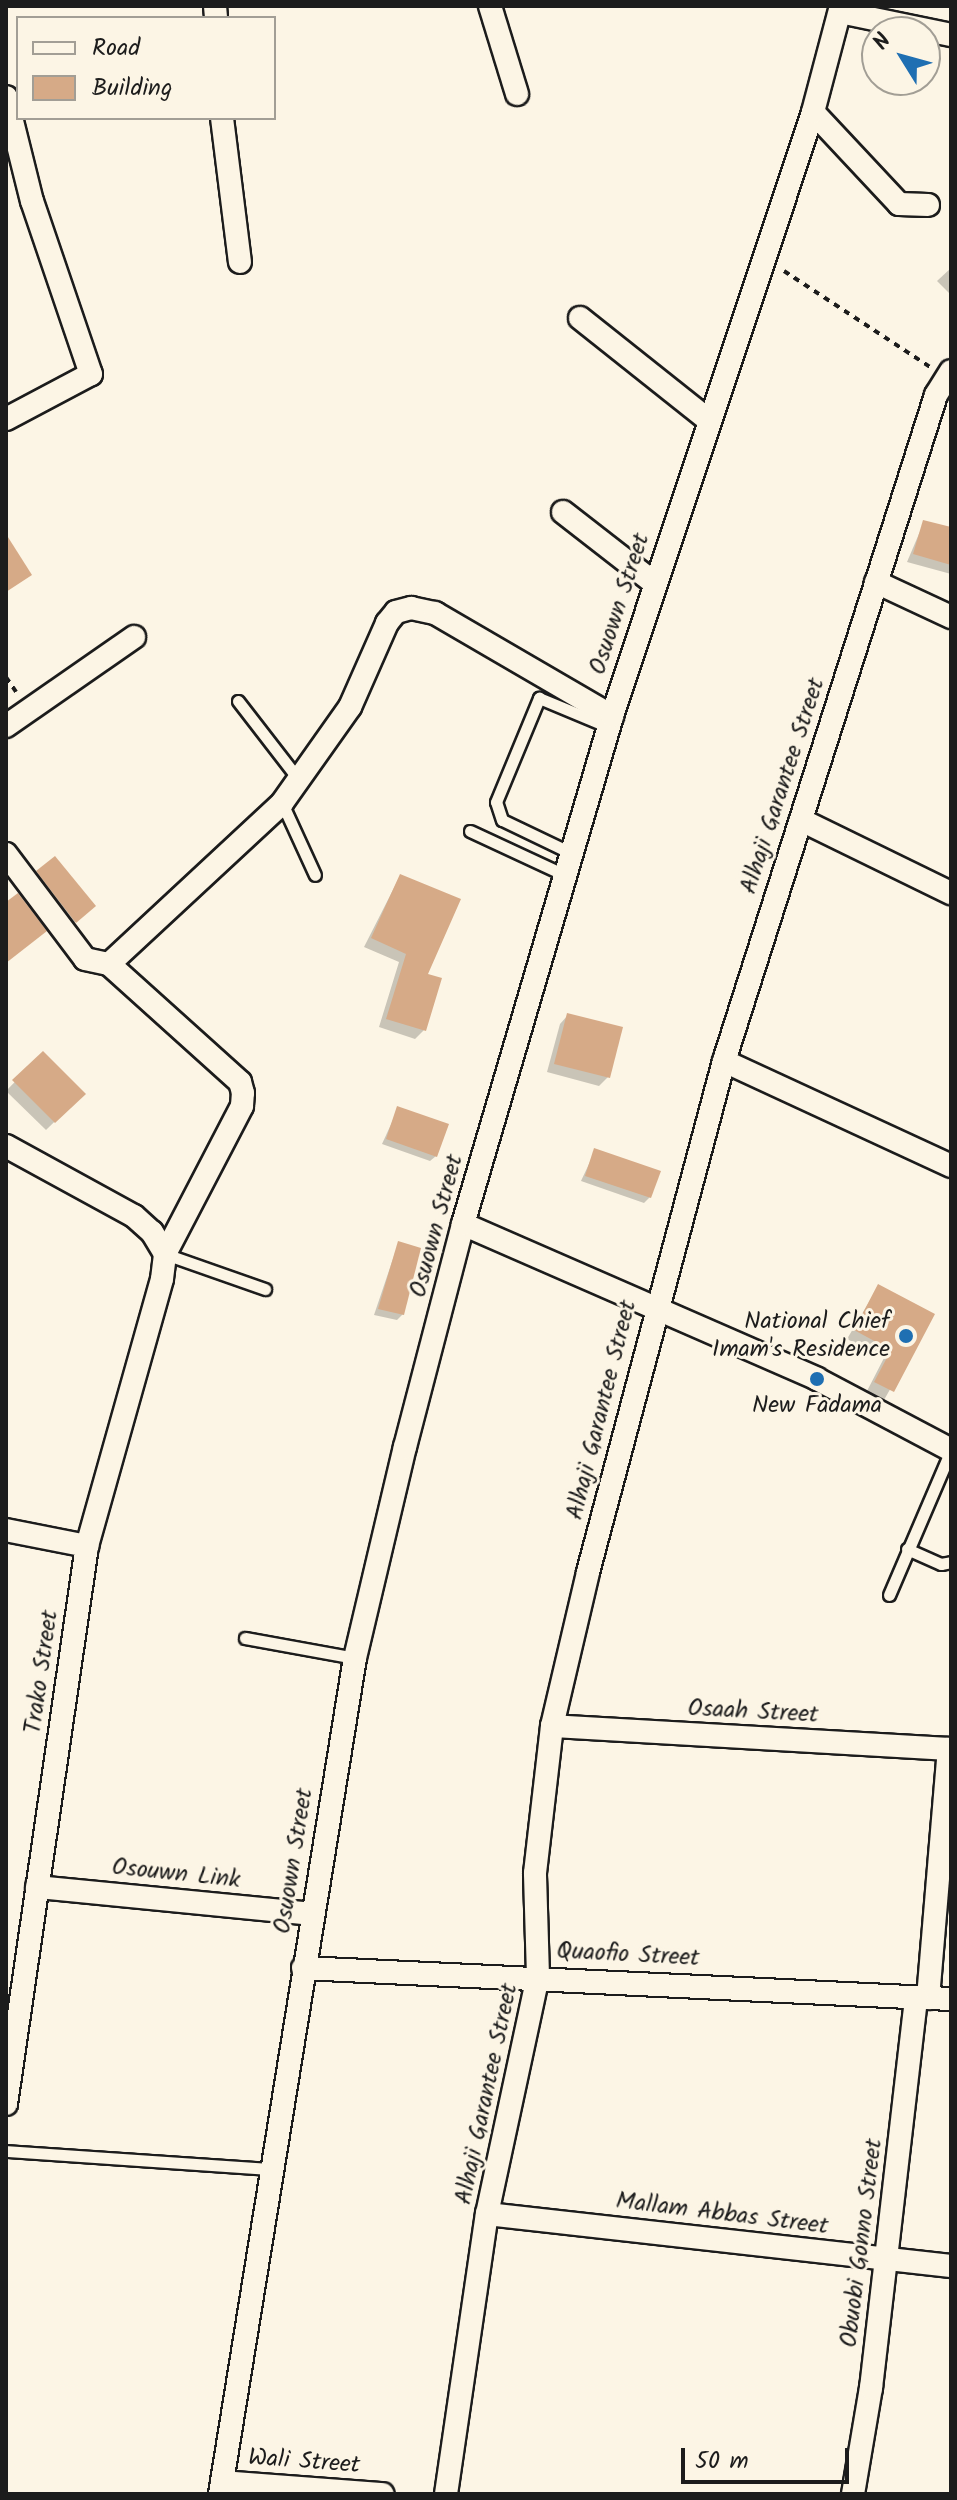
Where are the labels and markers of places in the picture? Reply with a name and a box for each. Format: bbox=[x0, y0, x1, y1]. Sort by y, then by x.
place label: National Chief Imam's Residence bbox=[712, 1308, 890, 1364]
marker: National Chief Imam's Residence bbox=[897, 1327, 915, 1345]
marker: New Fadama bbox=[808, 1370, 826, 1388]
place label: New Fadama bbox=[752, 1392, 882, 1420]

